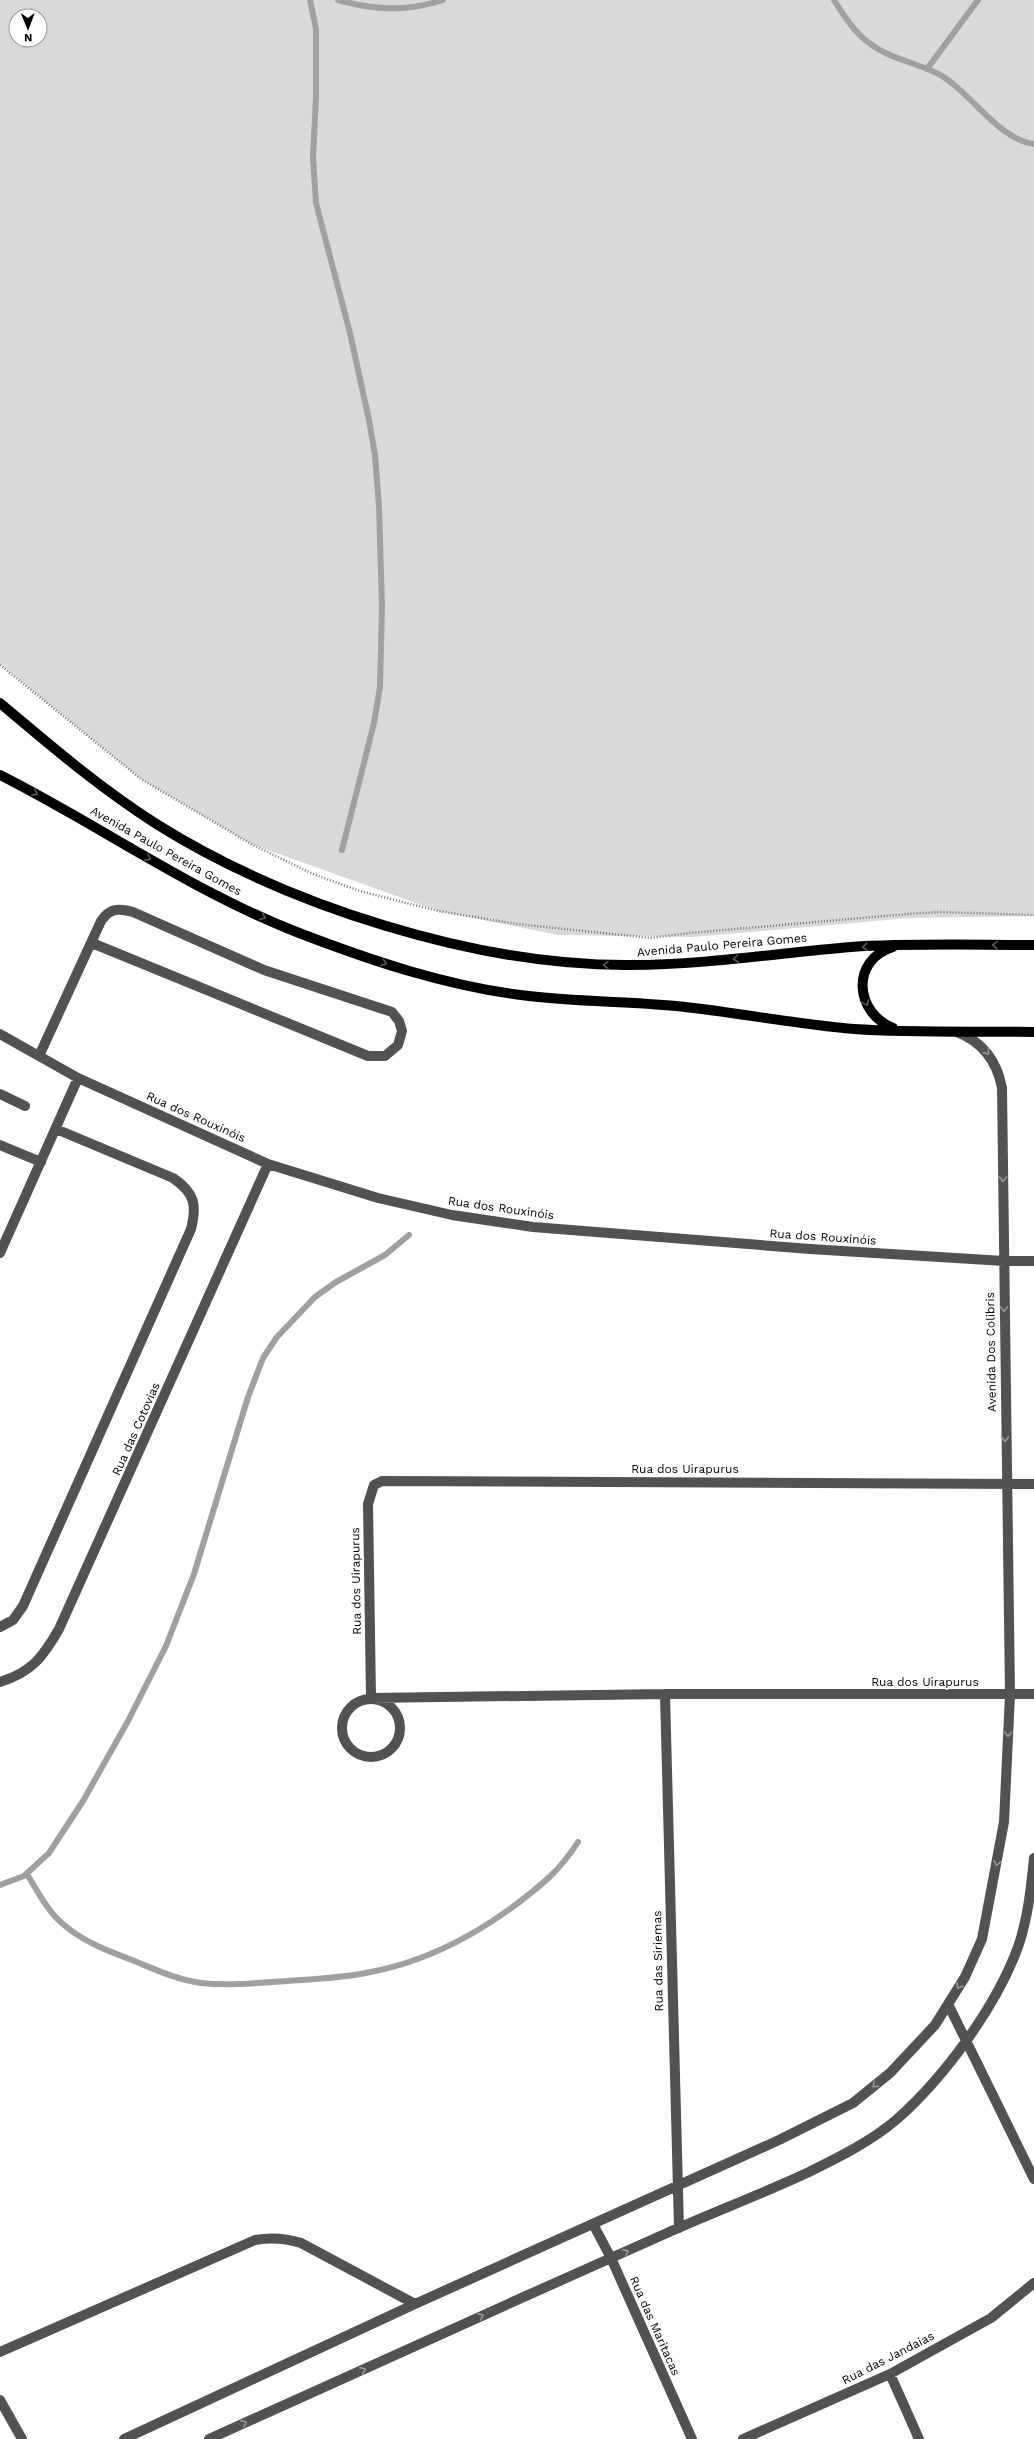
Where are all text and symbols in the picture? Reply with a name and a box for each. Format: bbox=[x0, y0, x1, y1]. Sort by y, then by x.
north arrow bbox=[8, 8, 48, 48]
text: N bbox=[24, 31, 32, 44]
one-way arrow bbox=[31, 788, 38, 796]
street label: Avenida Paulo Pereira Gomes bbox=[88, 803, 244, 899]
one-way arrow bbox=[144, 853, 151, 860]
one-way arrow bbox=[259, 913, 266, 921]
street label: Avenida Paulo Pereira Gomes bbox=[636, 931, 808, 959]
one-way arrow bbox=[992, 941, 998, 949]
one-way arrow bbox=[862, 942, 868, 951]
one-way arrow bbox=[733, 954, 739, 963]
one-way arrow bbox=[381, 958, 388, 967]
one-way arrow bbox=[603, 961, 609, 969]
one-way arrow bbox=[862, 999, 870, 1006]
one-way arrow bbox=[982, 1048, 989, 1055]
street label: Rua dos Rouxinóis bbox=[144, 1089, 248, 1145]
one-way arrow bbox=[999, 1176, 1007, 1182]
street label: Rua dos Rouxinóis bbox=[447, 1194, 555, 1222]
street label: Rua dos Rouxinóis bbox=[769, 1226, 877, 1248]
street label: Avenida Dos Colibris bbox=[983, 1292, 999, 1412]
one-way arrow bbox=[1000, 1306, 1008, 1312]
street label: Rua das Cotovias bbox=[109, 1380, 163, 1478]
one-way arrow bbox=[1001, 1436, 1009, 1442]
street label: Rua dos Uirapurus bbox=[631, 1462, 739, 1476]
street label: Rua dos Uirapurus bbox=[348, 1527, 364, 1635]
street label: Rua dos Uirapurus bbox=[871, 1675, 979, 1689]
one-way arrow bbox=[1004, 1731, 1013, 1737]
one-way arrow bbox=[993, 1860, 1002, 1866]
street label: Rua das Siriemas bbox=[650, 1910, 666, 2012]
one-way arrow bbox=[957, 1982, 964, 1989]
one-way arrow bbox=[873, 2080, 880, 2087]
one-way arrow bbox=[621, 2249, 629, 2257]
street label: Rua das Maritacas bbox=[627, 2274, 683, 2378]
one-way arrow bbox=[478, 2313, 485, 2321]
street label: Rua das Jandaias bbox=[839, 2329, 937, 2387]
one-way arrow bbox=[358, 2367, 366, 2375]
one-way arrow bbox=[240, 2420, 248, 2428]

